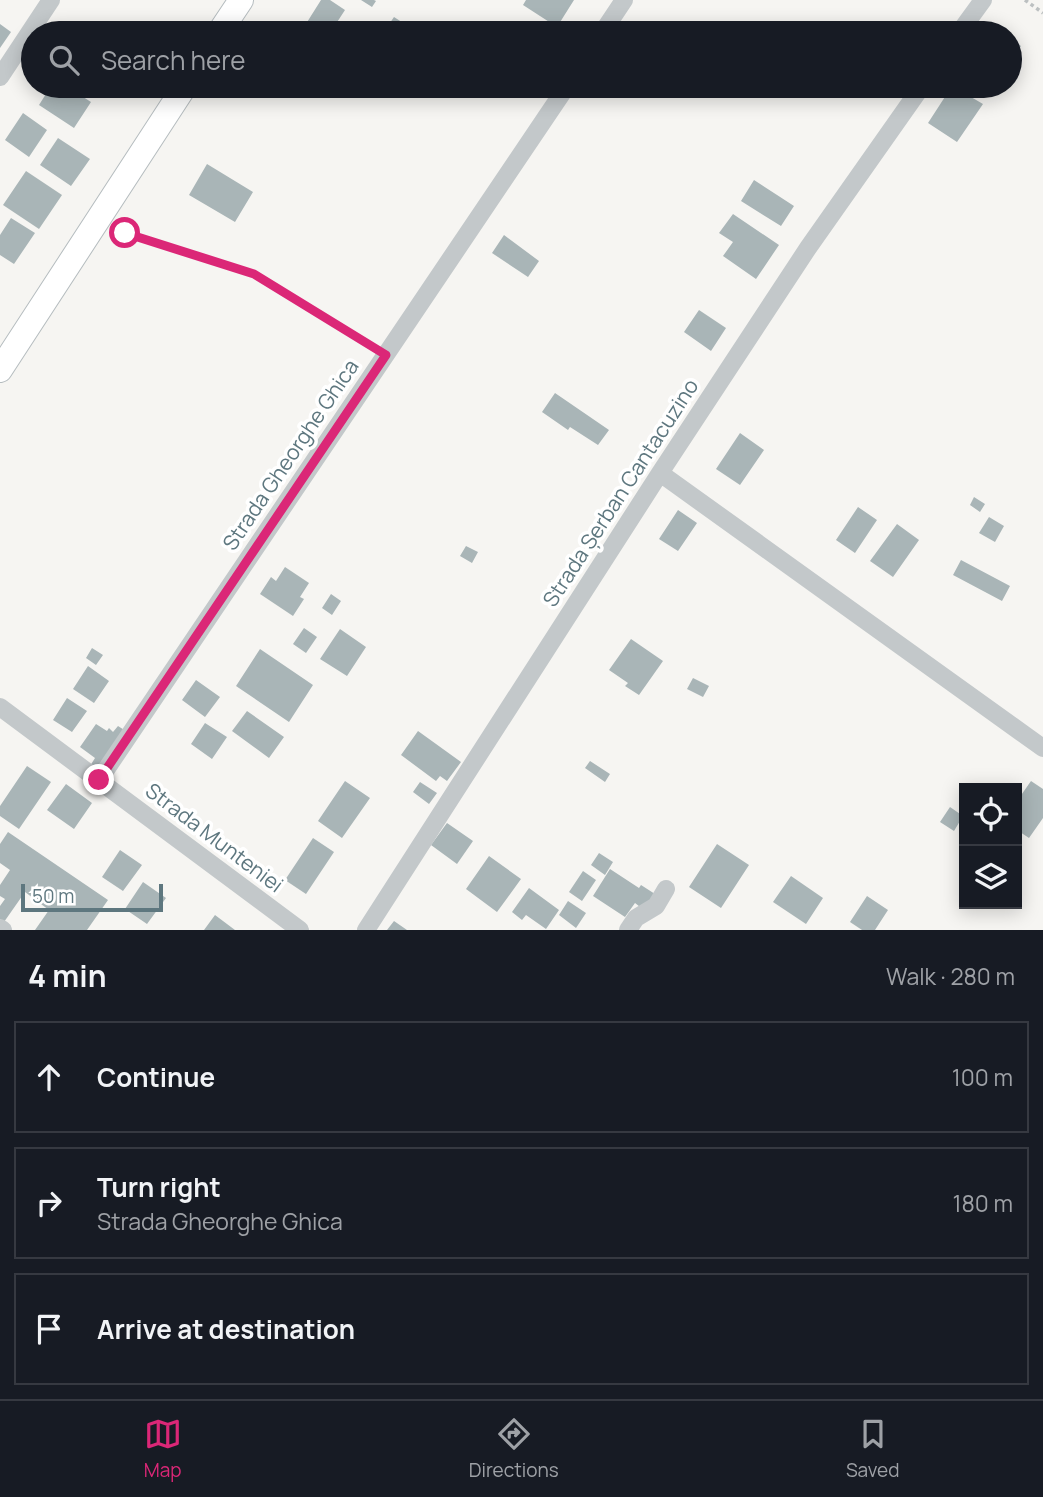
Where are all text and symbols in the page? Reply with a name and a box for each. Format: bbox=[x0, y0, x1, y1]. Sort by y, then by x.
search box bbox=[21, 21, 1022, 98]
icon: search bbox=[45, 41, 83, 79]
text: Search here bbox=[101, 42, 246, 78]
route start bbox=[109, 217, 140, 248]
street label: Strada Gheorghe Ghica bbox=[216, 354, 365, 555]
street label: Strada Șerban Cantacuzino bbox=[536, 373, 704, 612]
route end bbox=[83, 764, 114, 795]
street label: Strada Munteniei bbox=[140, 776, 289, 898]
map controls bbox=[959, 783, 1022, 909]
button: locate bbox=[959, 783, 1022, 846]
button: layers bbox=[959, 846, 1022, 909]
scale bar bbox=[21, 881, 163, 913]
text: 50 m bbox=[32, 883, 74, 909]
text: 4 min bbox=[28, 955, 106, 996]
text: Walk · 280 m bbox=[886, 960, 1015, 992]
icon: ahead bbox=[30, 1058, 68, 1096]
text: Continue bbox=[97, 1059, 215, 1095]
text: 100 m bbox=[952, 1061, 1013, 1093]
text: Turn right bbox=[97, 1169, 221, 1205]
icon: right bbox=[30, 1184, 68, 1222]
text: 180 m bbox=[953, 1187, 1013, 1219]
text: Strada Gheorghe Ghica bbox=[97, 1205, 343, 1237]
icon: arrive bbox=[30, 1310, 68, 1348]
text: Arrive at destination bbox=[97, 1311, 355, 1347]
tab: Map bbox=[144, 1415, 182, 1483]
tab: Directions bbox=[469, 1415, 559, 1483]
tab: Saved bbox=[846, 1415, 899, 1483]

